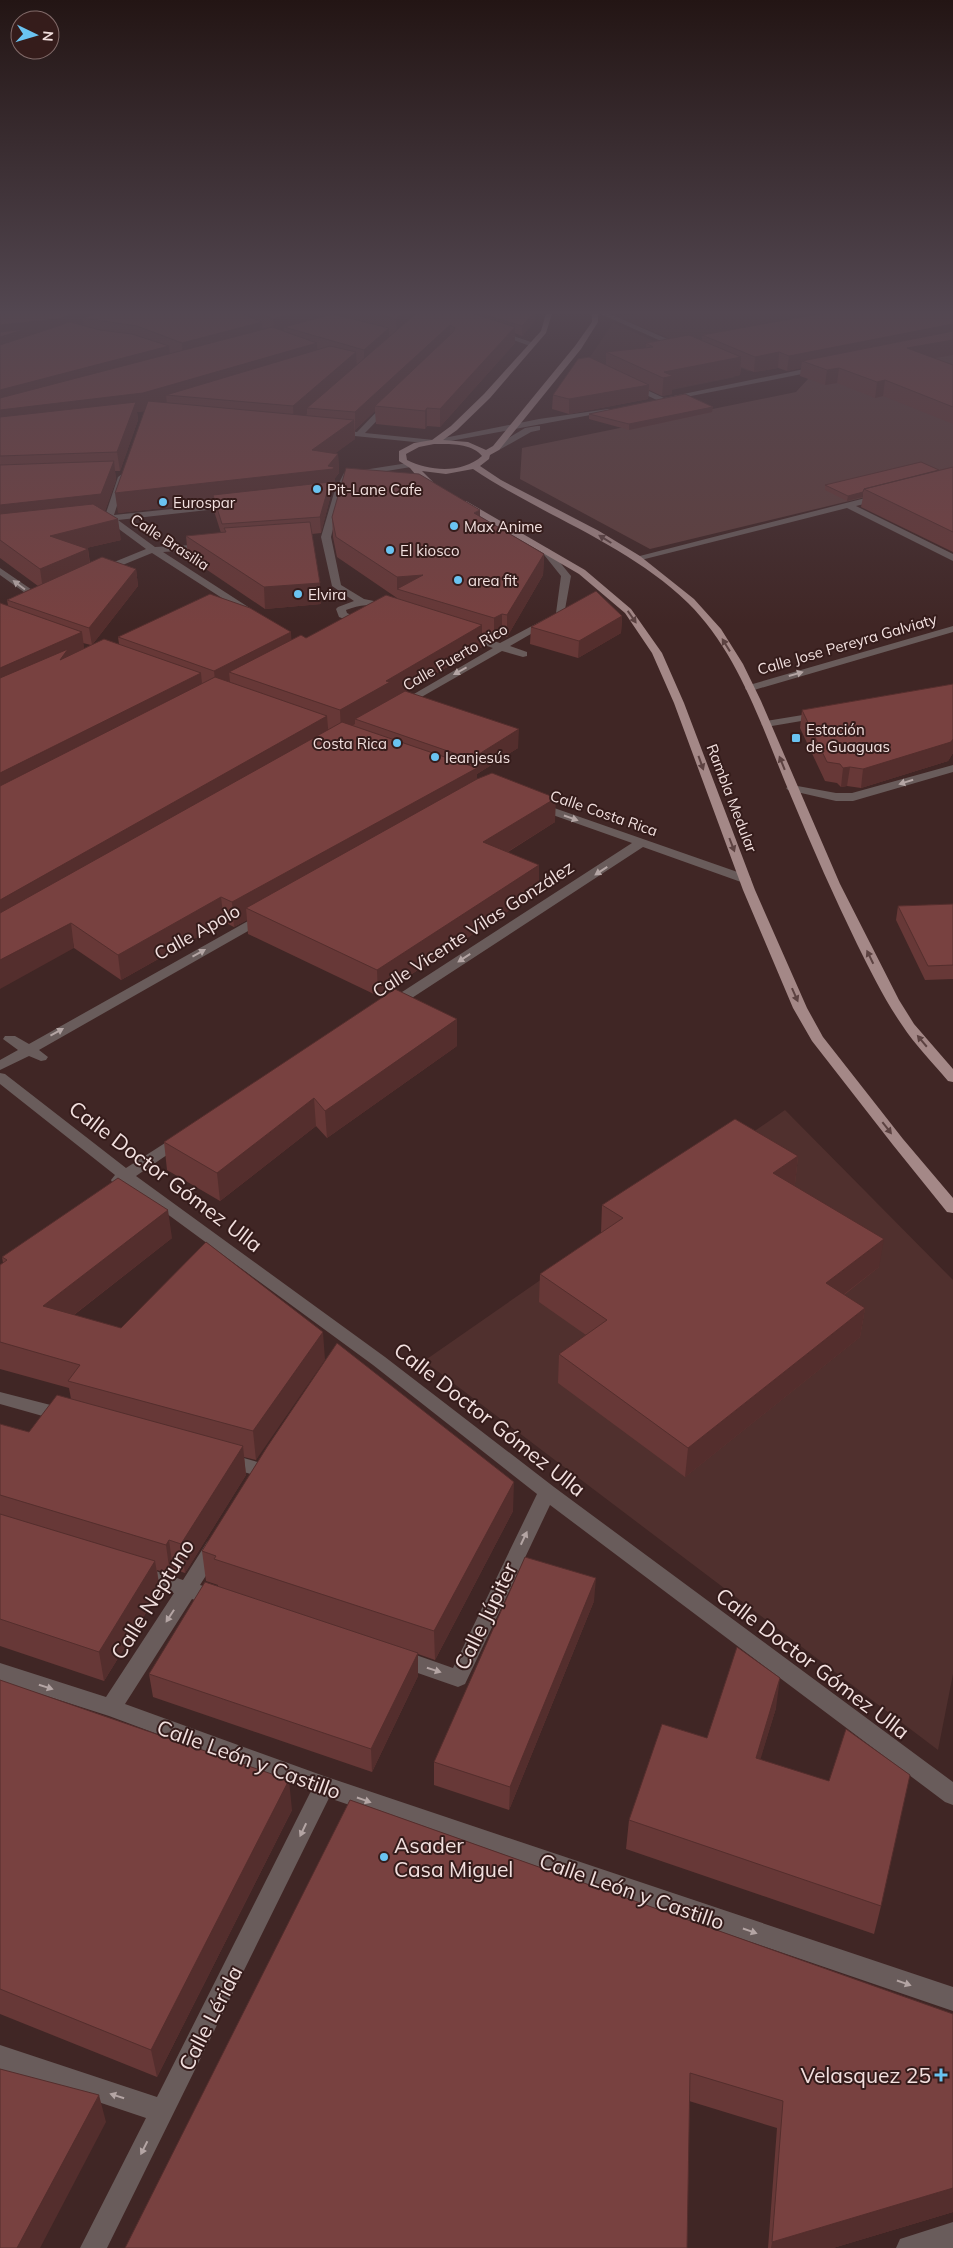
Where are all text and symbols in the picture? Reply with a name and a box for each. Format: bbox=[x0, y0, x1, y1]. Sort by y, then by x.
north arrow bbox=[10, 10, 60, 60]
text: N bbox=[39, 30, 57, 42]
place label: Pit-Lane Cafe bbox=[327, 480, 422, 499]
marker: Pit-Lane Cafe bbox=[311, 483, 323, 495]
place label: Eurospar bbox=[173, 493, 236, 512]
marker: Eurospar bbox=[157, 496, 169, 508]
street label: Calle Brasilia bbox=[127, 510, 213, 574]
place label: Max Anime bbox=[464, 517, 543, 536]
marker: Max Anime bbox=[448, 520, 460, 532]
one-way arrow bbox=[599, 534, 612, 543]
place label: El kiosco bbox=[400, 541, 459, 560]
marker: El kiosco bbox=[384, 544, 396, 556]
place label: area fit bbox=[468, 571, 517, 590]
marker: area fit bbox=[452, 574, 464, 586]
one-way arrow bbox=[12, 580, 26, 590]
place label: Elvira bbox=[308, 585, 346, 604]
marker: Elvira bbox=[292, 588, 304, 600]
street label: Calle Jose Pereyra Galviaty bbox=[755, 609, 939, 679]
one-way arrow bbox=[627, 610, 637, 624]
street label: Calle Puerto Rico bbox=[399, 619, 511, 695]
one-way arrow bbox=[721, 638, 730, 652]
one-way arrow bbox=[453, 667, 468, 675]
one-way arrow bbox=[789, 669, 804, 677]
place label: Estación de Guaguas bbox=[806, 720, 890, 756]
marker: Estación de Guaguas bbox=[790, 732, 802, 744]
place label: Costa Rica bbox=[313, 734, 387, 753]
marker: Costa Rica bbox=[391, 737, 403, 749]
street label: Rambla Medular bbox=[703, 741, 762, 855]
place label: Ieanjesús bbox=[445, 748, 510, 767]
marker: Ieanjesús bbox=[429, 751, 441, 763]
one-way arrow bbox=[778, 755, 786, 770]
one-way arrow bbox=[697, 756, 705, 771]
one-way arrow bbox=[899, 779, 914, 787]
street label: Calle Costa Rica bbox=[548, 786, 660, 840]
one-way arrow bbox=[564, 815, 579, 823]
one-way arrow bbox=[729, 838, 736, 853]
street label: Calle Vicente Vilas González bbox=[368, 855, 578, 1003]
one-way arrow bbox=[594, 866, 608, 875]
street label: Calle Apolo bbox=[150, 899, 244, 965]
one-way arrow bbox=[192, 949, 206, 957]
one-way arrow bbox=[866, 949, 874, 964]
one-way arrow bbox=[457, 954, 471, 963]
one-way arrow bbox=[791, 988, 799, 1002]
one-way arrow bbox=[50, 1028, 64, 1037]
one-way arrow bbox=[916, 1035, 927, 1048]
street label: Calle Doctor Gómez Ulla bbox=[64, 1095, 268, 1257]
one-way arrow bbox=[882, 1121, 892, 1135]
street label: Calle Doctor Gómez Ulla bbox=[389, 1336, 591, 1502]
one-way arrow bbox=[520, 1531, 528, 1545]
street label: Calle Neptuno bbox=[105, 1534, 199, 1664]
street label: Calle Júpiter bbox=[448, 1558, 522, 1674]
street label: Calle Doctor Gómez Ulla bbox=[711, 1582, 915, 1744]
one-way arrow bbox=[166, 1610, 175, 1623]
one-way arrow bbox=[427, 1666, 442, 1674]
one-way arrow bbox=[39, 1684, 54, 1692]
street label: Calle León y Castillo bbox=[153, 1714, 345, 1804]
one-way arrow bbox=[357, 1797, 372, 1804]
one-way arrow bbox=[299, 1823, 307, 1837]
place label: Asader Casa Miguel bbox=[394, 1832, 513, 1882]
street label: Calle León y Castillo bbox=[536, 1847, 728, 1935]
marker: Asader Casa Miguel bbox=[378, 1851, 390, 1863]
one-way arrow bbox=[743, 1927, 758, 1935]
street label: Calle Lérida bbox=[173, 1961, 247, 2075]
one-way arrow bbox=[897, 1980, 912, 1987]
place label: Velasquez 25 bbox=[800, 2062, 931, 2088]
marker: Velasquez 25 bbox=[935, 2069, 947, 2081]
one-way arrow bbox=[109, 2091, 124, 2099]
one-way arrow bbox=[140, 2141, 148, 2155]

